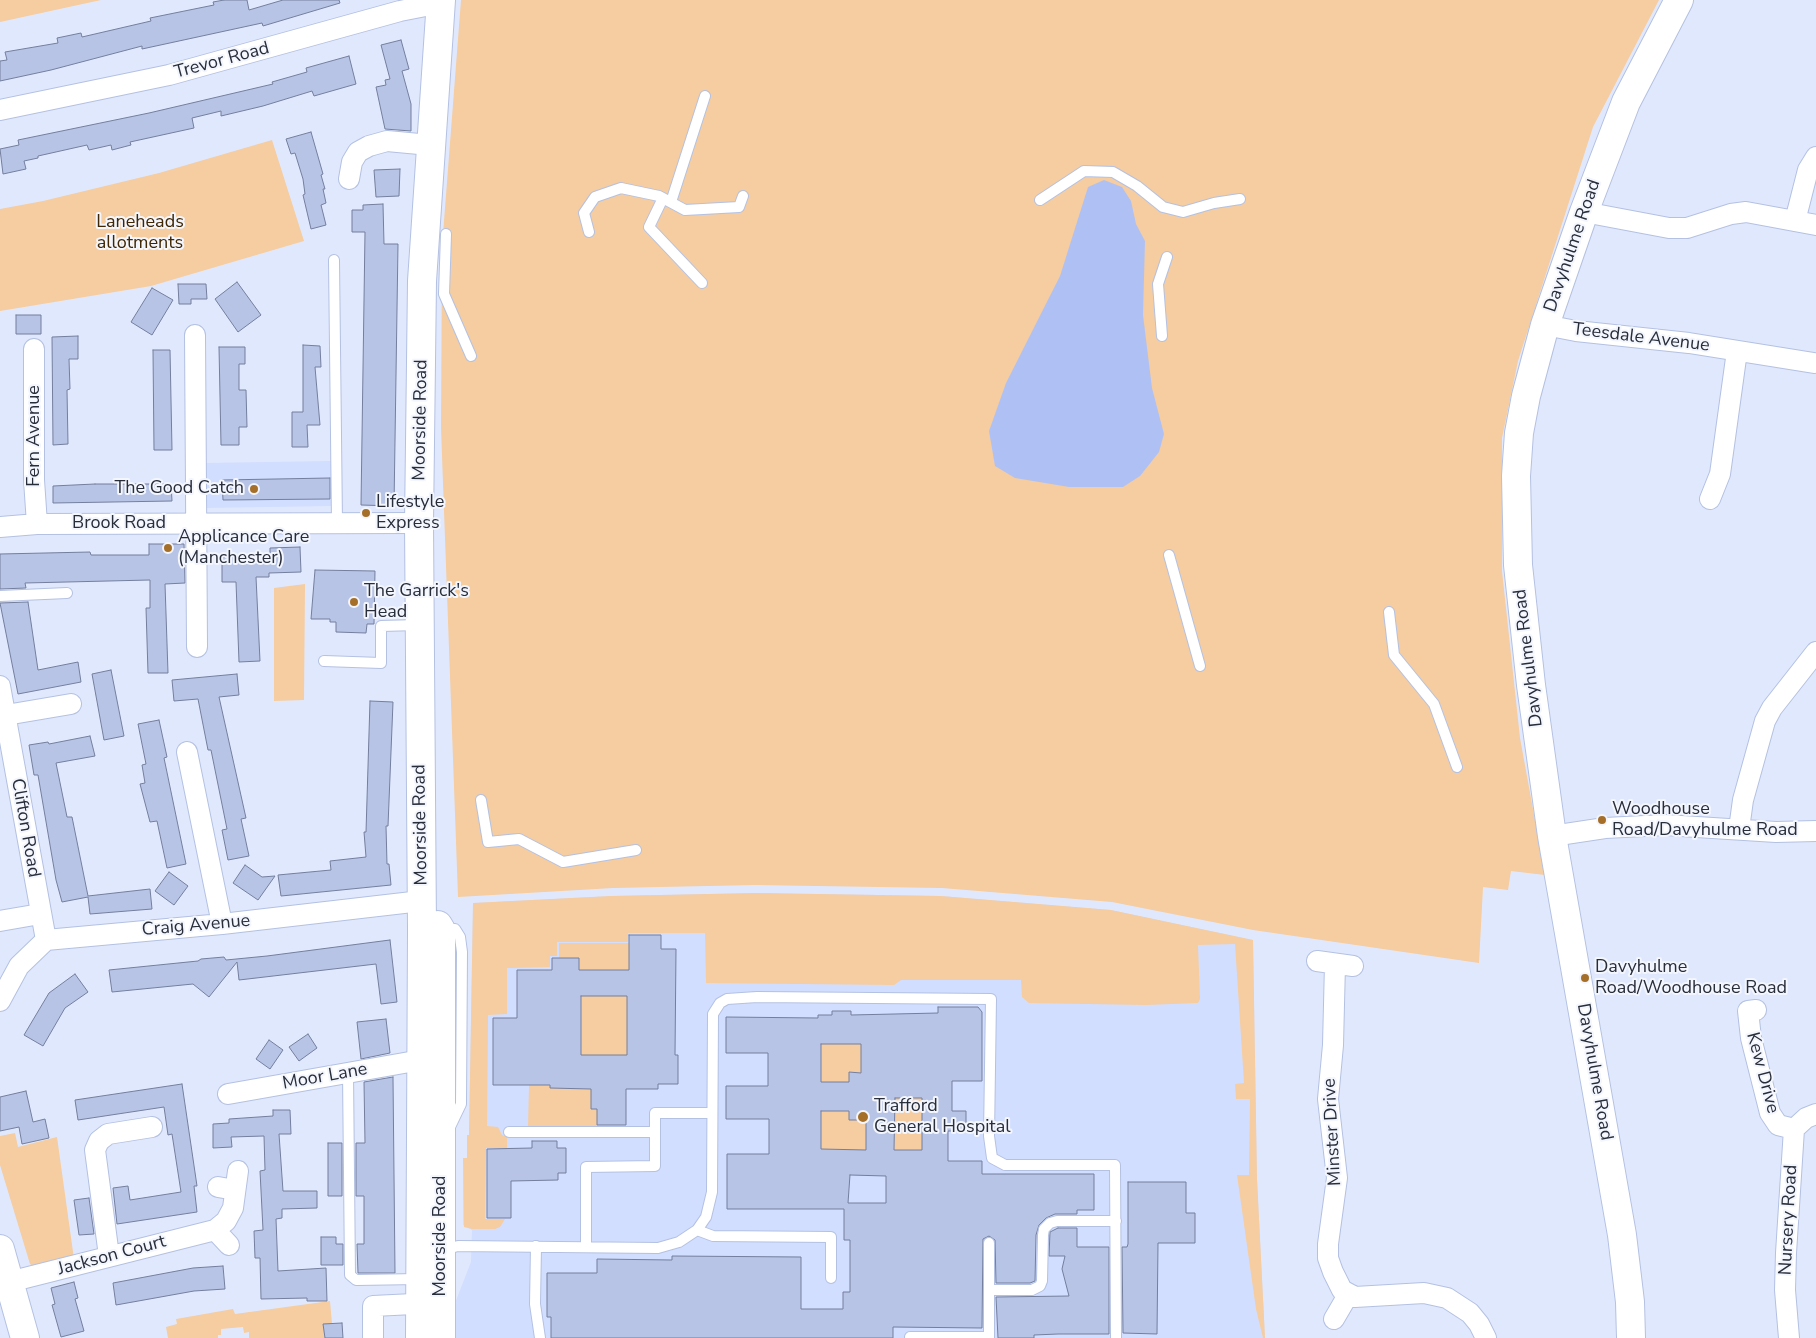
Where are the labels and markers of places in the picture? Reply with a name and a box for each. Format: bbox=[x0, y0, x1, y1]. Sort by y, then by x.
place label: The Good Catch bbox=[114, 478, 244, 500]
marker: The Good Catch bbox=[248, 483, 260, 495]
place label: Lifestyle Express bbox=[376, 492, 444, 534]
marker: Lifestyle Express bbox=[360, 507, 372, 519]
place label: Applicance Care (Manchester) bbox=[178, 527, 309, 570]
marker: Applicance Care (Manchester) bbox=[162, 542, 174, 554]
place label: The Garrick's Head bbox=[364, 581, 469, 624]
marker: The Garrick's Head bbox=[348, 596, 360, 608]
place label: Woodhouse Road/Davyhulme Road bbox=[1612, 799, 1798, 842]
marker: Woodhouse Road/Davyhulme Road bbox=[1596, 814, 1608, 826]
place label: Davyhulme Road/Woodhouse Road bbox=[1595, 957, 1787, 1000]
marker: Davyhulme Road/Woodhouse Road bbox=[1579, 972, 1591, 984]
place label: Trafford General Hospital bbox=[874, 1096, 1010, 1138]
marker: Trafford General Hospital bbox=[856, 1110, 870, 1124]

